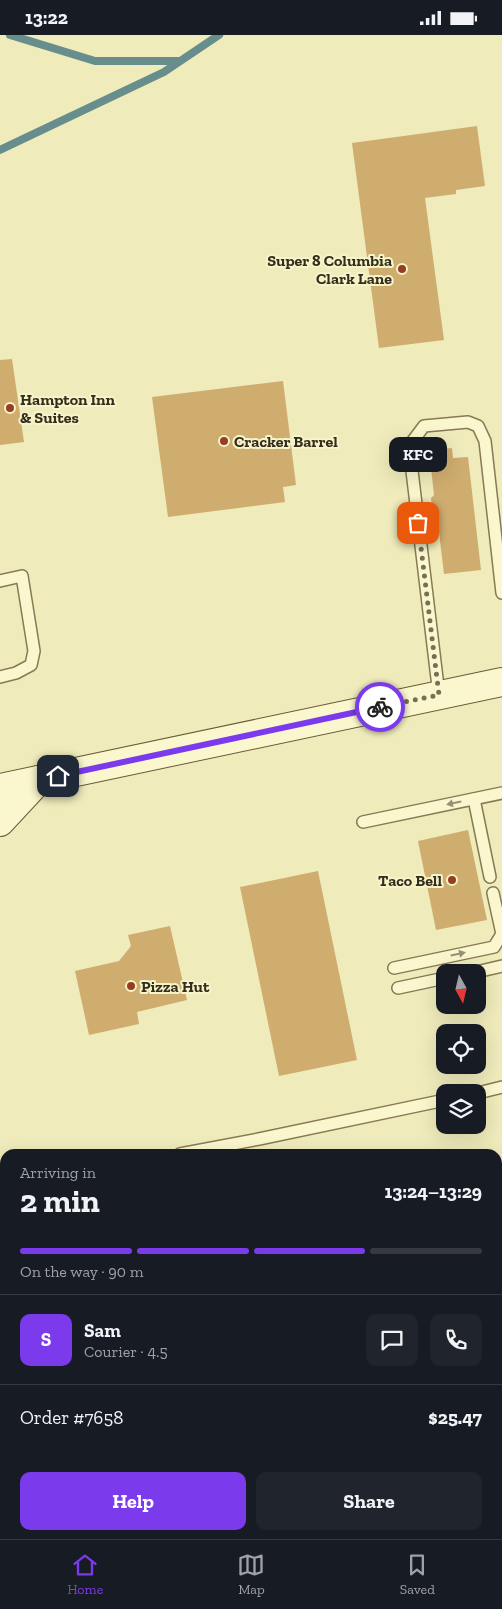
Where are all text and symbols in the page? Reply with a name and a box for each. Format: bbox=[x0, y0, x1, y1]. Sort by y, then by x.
text: 13:22 bbox=[25, 6, 68, 29]
place label: Super 8 Columbia Clark Lane bbox=[267, 251, 392, 288]
marker: Super 8 Columbia Clark Lane bbox=[396, 263, 408, 275]
place label: Hampton Inn & Suites bbox=[20, 390, 116, 427]
marker: Hampton Inn & Suites bbox=[4, 402, 16, 414]
place label: Cracker Barrel bbox=[234, 432, 338, 451]
marker: Cracker Barrel bbox=[218, 435, 230, 447]
callout: KFC bbox=[389, 438, 447, 473]
text: KFC bbox=[403, 445, 433, 464]
pin bbox=[397, 502, 439, 544]
icon: bag bbox=[404, 509, 432, 537]
courier bbox=[355, 682, 405, 732]
icon: bike bbox=[366, 693, 394, 721]
pin bbox=[37, 755, 79, 797]
icon: home bbox=[44, 762, 72, 790]
one-way arrow bbox=[447, 799, 462, 807]
place label: Taco Bell bbox=[378, 871, 442, 890]
marker: Taco Bell bbox=[446, 874, 458, 886]
one-way arrow bbox=[451, 950, 466, 958]
north arrow bbox=[436, 964, 486, 1014]
map controls bbox=[436, 964, 486, 1134]
place label: Pizza Hut bbox=[141, 977, 210, 996]
marker: Pizza Hut bbox=[125, 980, 137, 992]
button: locate bbox=[436, 1024, 486, 1074]
button: layers bbox=[436, 1084, 486, 1134]
text: Arriving in bbox=[20, 1163, 96, 1182]
text: 13:24–13:29 bbox=[385, 1180, 482, 1203]
text: 2 min bbox=[20, 1182, 100, 1220]
text: On the way · 90 m bbox=[20, 1262, 144, 1281]
button: chat bbox=[366, 1314, 418, 1366]
button: phone bbox=[430, 1314, 482, 1366]
text: Sam bbox=[84, 1319, 121, 1342]
text: S bbox=[41, 1328, 51, 1351]
text: Courier · 4.5 bbox=[84, 1342, 168, 1361]
text: Order #7658 bbox=[20, 1406, 123, 1429]
text: $25.47 bbox=[428, 1406, 482, 1429]
button: Help bbox=[20, 1472, 246, 1530]
button: Share bbox=[256, 1472, 482, 1530]
tab: Home bbox=[67, 1551, 103, 1598]
tab: Map bbox=[237, 1551, 265, 1598]
tab: Saved bbox=[400, 1551, 435, 1598]

